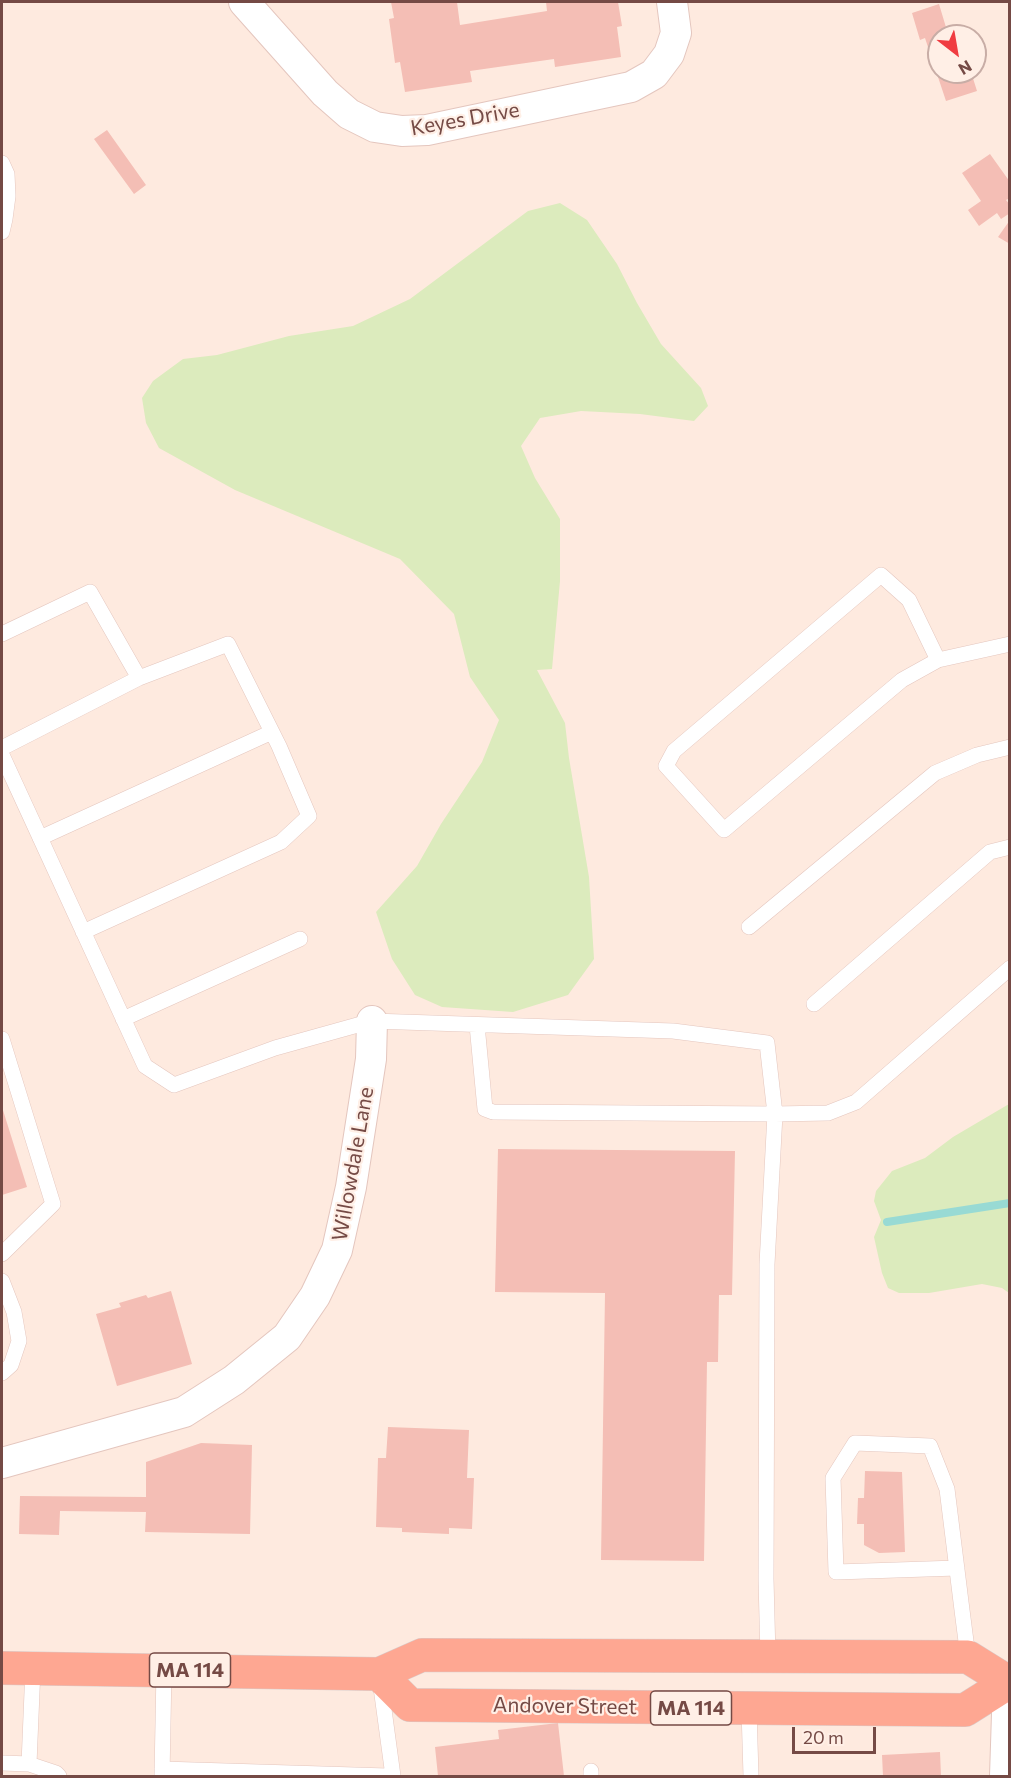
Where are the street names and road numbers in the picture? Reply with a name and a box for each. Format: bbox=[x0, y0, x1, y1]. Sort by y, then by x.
street label: Keyes Drive bbox=[409, 97, 521, 141]
street label: Willowdale Lane bbox=[327, 1085, 379, 1243]
road number: MA 114 bbox=[150, 1653, 231, 1687]
road number: MA 114 bbox=[650, 1691, 732, 1725]
street label: Andover Street bbox=[493, 1692, 637, 1720]

